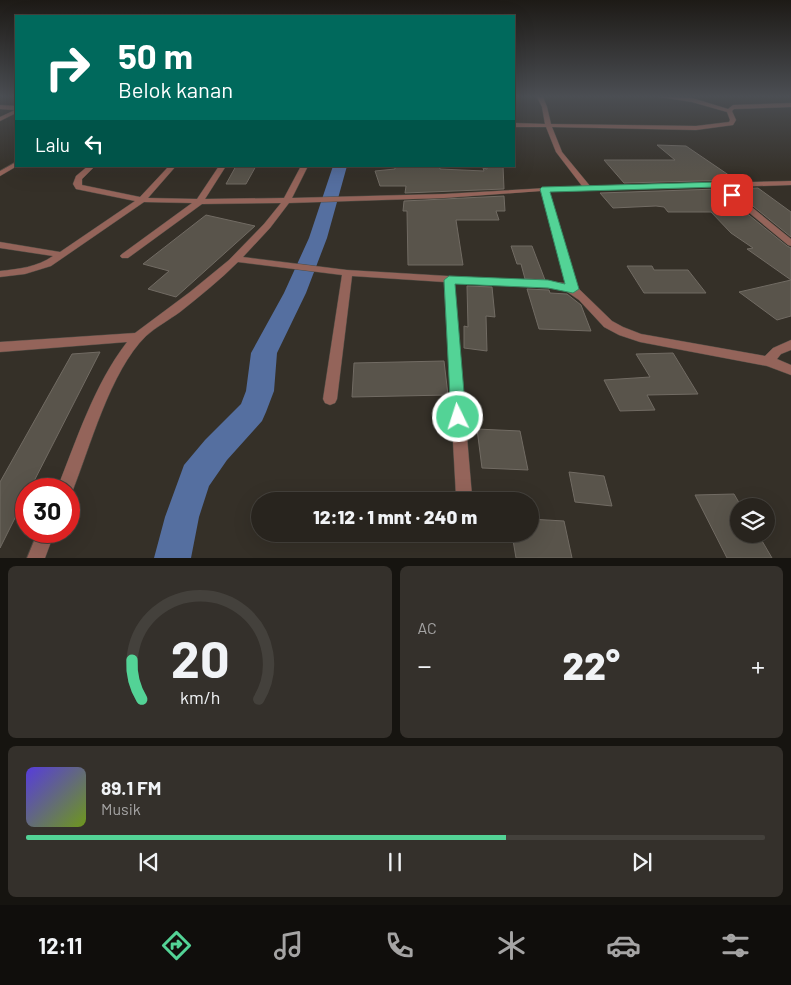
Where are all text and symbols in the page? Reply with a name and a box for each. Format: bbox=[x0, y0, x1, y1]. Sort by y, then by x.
text: 50 m bbox=[118, 34, 193, 76]
icon: right bbox=[35, 35, 100, 100]
text: Belok kanan bbox=[118, 76, 233, 102]
icon: left bbox=[80, 130, 108, 158]
text: Lalu bbox=[35, 133, 70, 156]
pin bbox=[711, 174, 753, 216]
icon: arrive bbox=[718, 181, 746, 209]
position arrow bbox=[431, 390, 483, 442]
speed limit sign: 30 bbox=[15, 478, 80, 543]
map controls bbox=[730, 498, 775, 543]
button: layers bbox=[730, 498, 775, 543]
text: 12:12 · 1 mnt · 240 m bbox=[313, 505, 477, 528]
text: AC bbox=[418, 618, 437, 637]
text: 20 bbox=[170, 626, 229, 688]
text: 22° bbox=[563, 642, 620, 688]
text: − bbox=[418, 648, 432, 682]
text: + bbox=[751, 648, 765, 682]
text: km/h bbox=[180, 686, 220, 708]
text: 89.1 FM bbox=[101, 776, 161, 799]
text: Musik bbox=[101, 799, 141, 818]
icon: previous bbox=[135, 848, 163, 876]
icon: pause bbox=[381, 848, 409, 876]
icon: next bbox=[628, 848, 656, 876]
icon: directions bbox=[159, 928, 194, 963]
icon: music bbox=[271, 928, 306, 963]
icon: phone bbox=[382, 928, 417, 963]
icon: climate bbox=[494, 928, 529, 963]
icon: car bbox=[606, 928, 641, 963]
icon: filters bbox=[718, 928, 753, 963]
text: 12:11 bbox=[38, 932, 82, 958]

